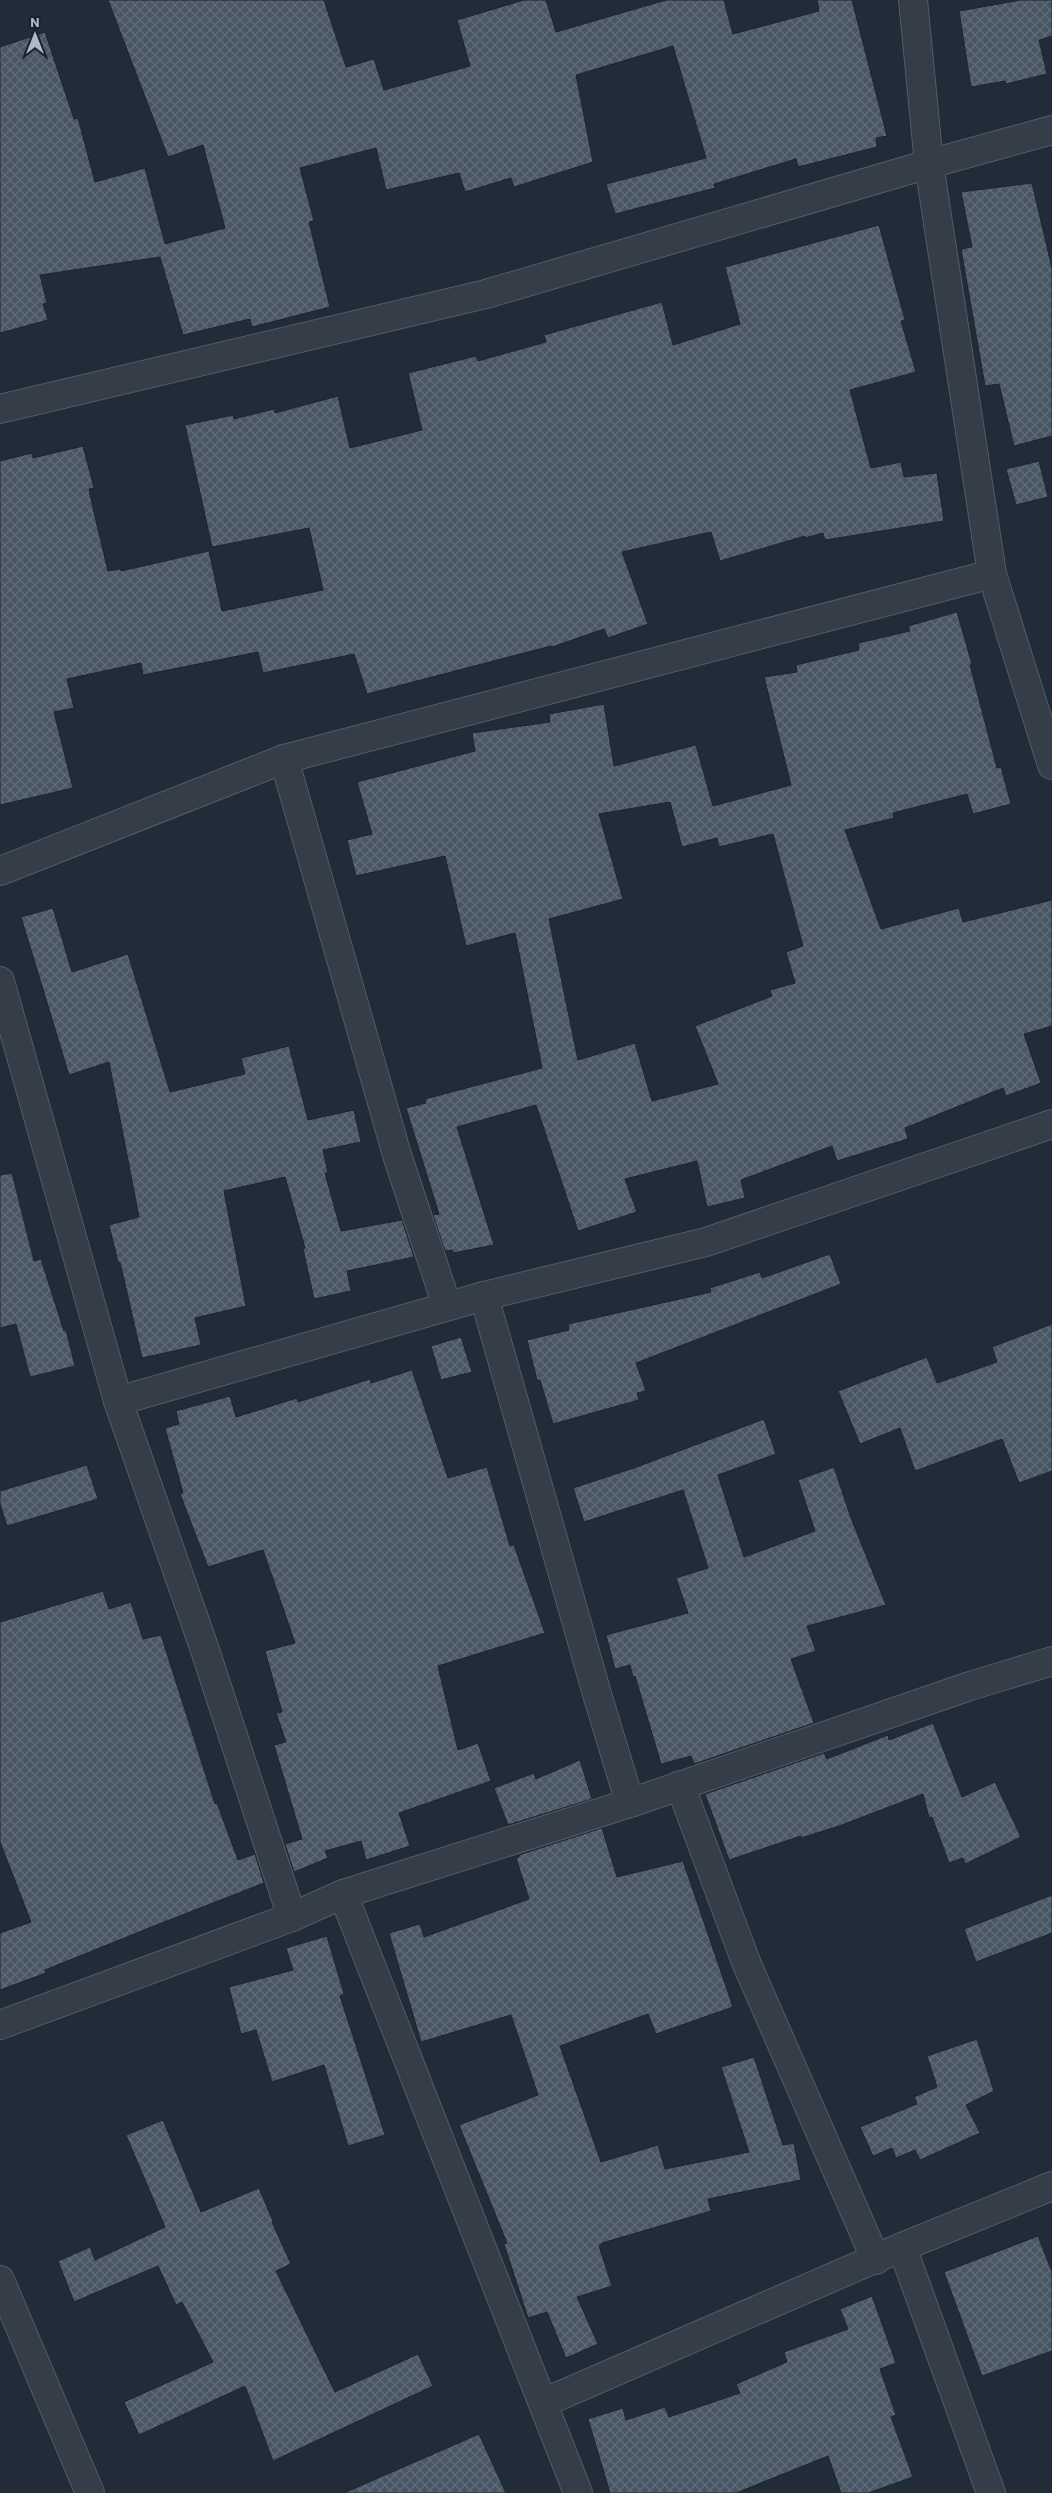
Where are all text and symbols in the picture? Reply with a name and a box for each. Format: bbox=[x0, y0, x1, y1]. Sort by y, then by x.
north arrow bbox=[10, 10, 60, 60]
text: N bbox=[30, 13, 40, 30]

